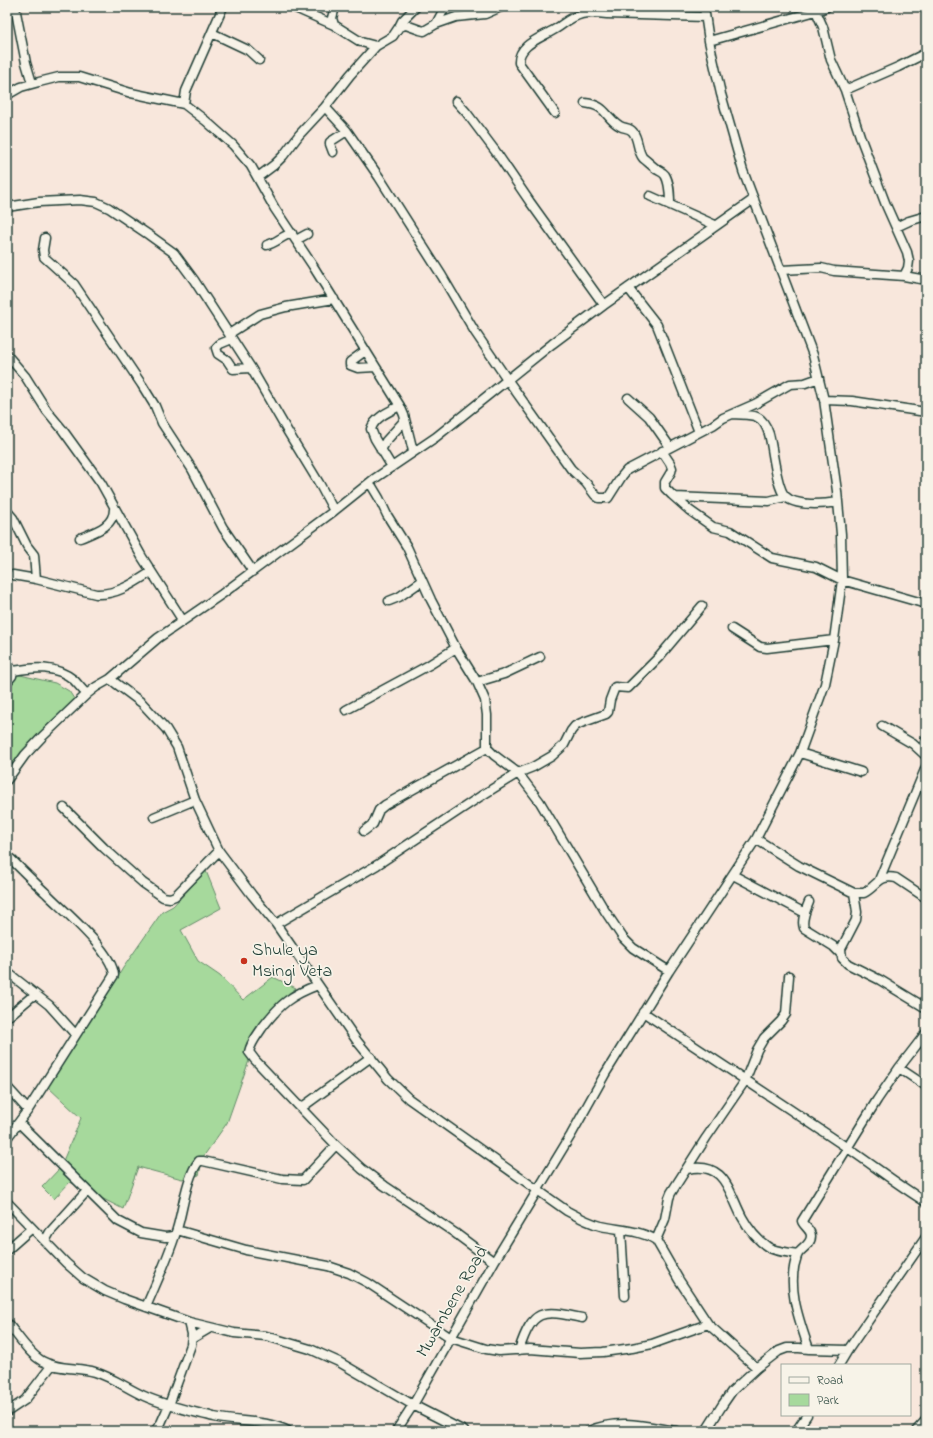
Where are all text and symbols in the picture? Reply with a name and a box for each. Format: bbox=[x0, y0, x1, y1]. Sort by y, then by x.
place label: Shule ya Msingi Veta bbox=[252, 938, 332, 986]
marker: Shule ya Msingi Veta bbox=[239, 956, 249, 966]
street label: Mwambene Road bbox=[411, 1242, 495, 1362]
legend bbox=[781, 1364, 911, 1416]
text: Road bbox=[817, 1372, 843, 1390]
text: Park bbox=[817, 1392, 839, 1410]

